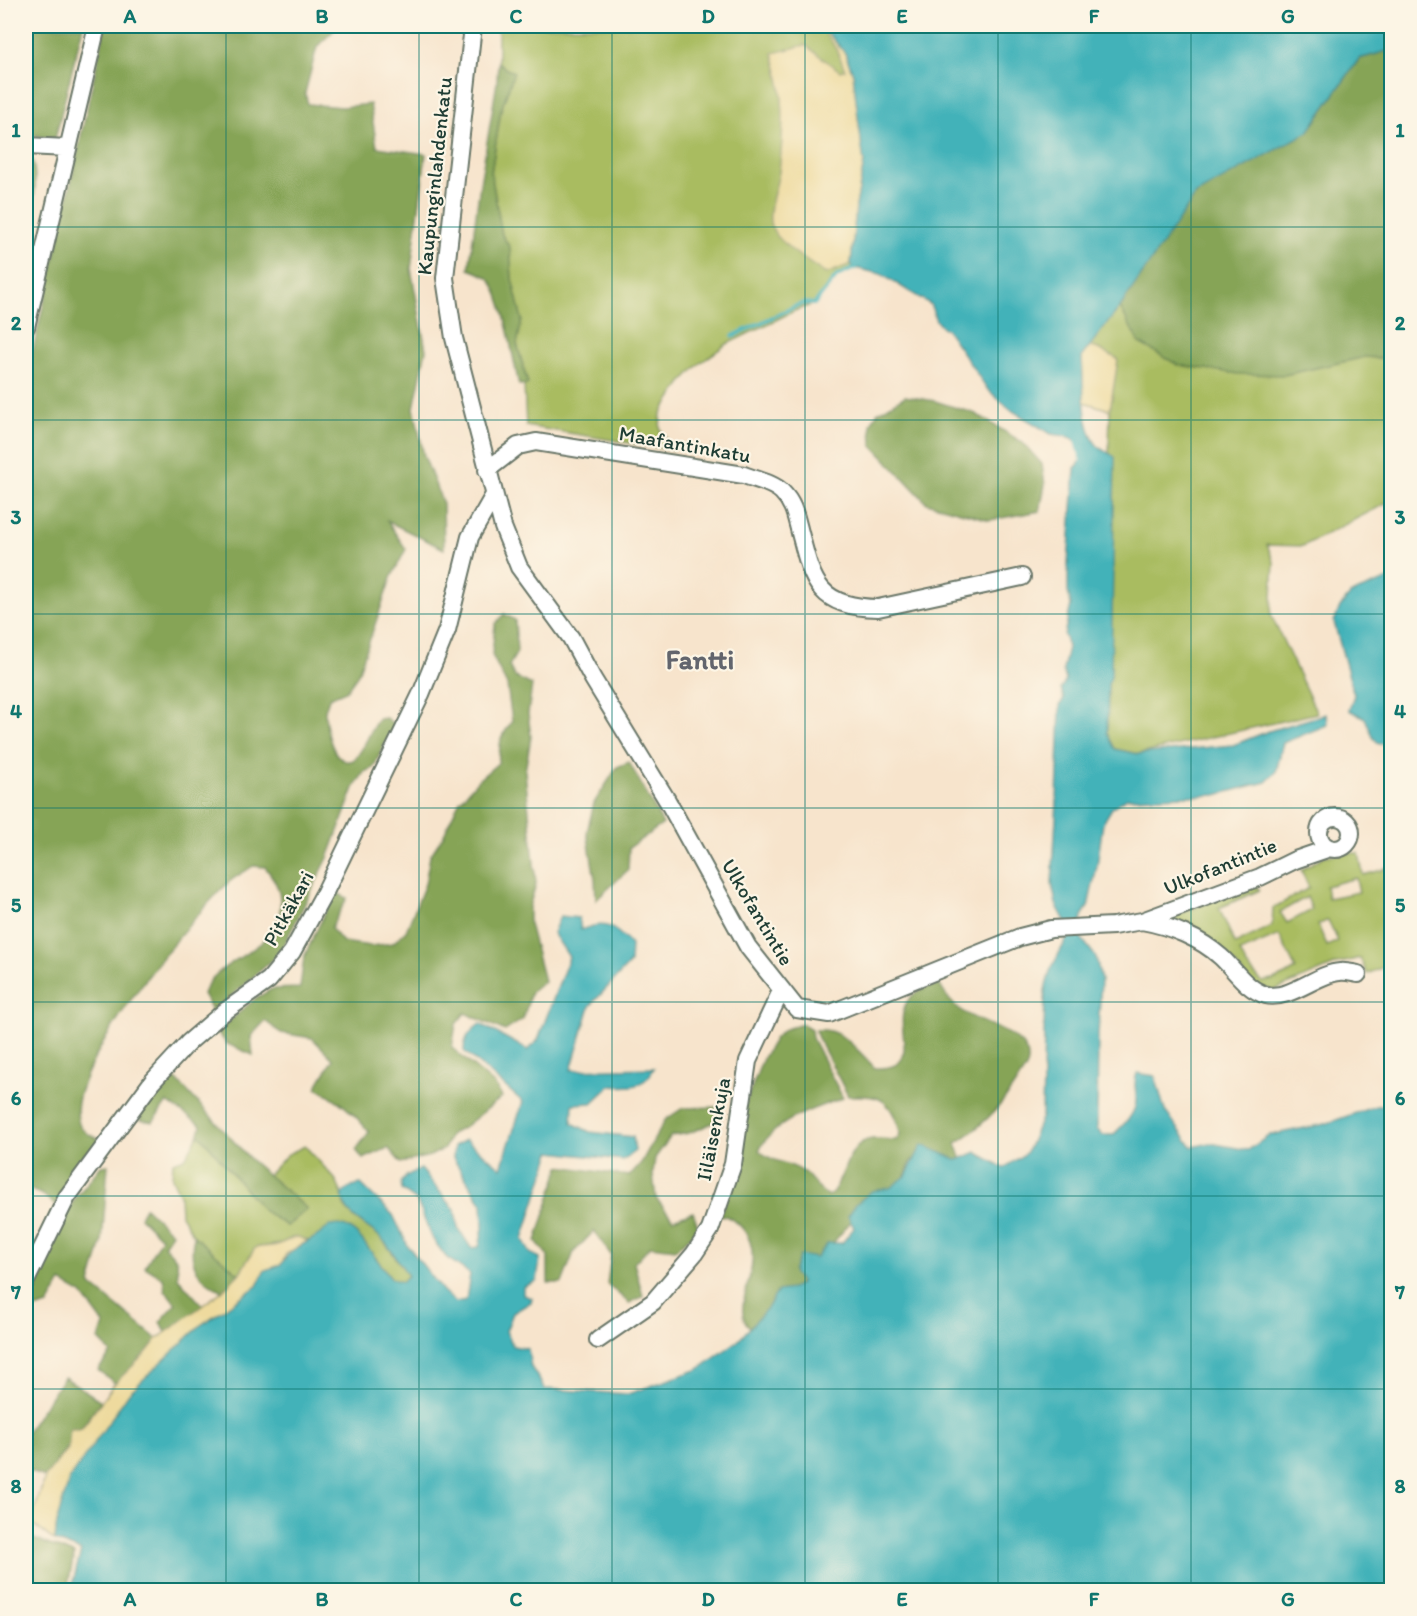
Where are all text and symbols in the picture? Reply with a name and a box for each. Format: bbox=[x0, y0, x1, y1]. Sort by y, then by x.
text: A bbox=[123, 4, 137, 28]
text: B bbox=[316, 4, 329, 28]
text: C bbox=[510, 4, 523, 28]
text: D bbox=[701, 4, 715, 28]
text: E bbox=[896, 4, 908, 28]
text: F bbox=[1089, 4, 1100, 28]
text: G bbox=[1281, 4, 1295, 28]
street label: Kaupunginlahdenkatu bbox=[411, 76, 457, 276]
text: 1 bbox=[11, 118, 21, 142]
text: 1 bbox=[1395, 118, 1405, 142]
text: 2 bbox=[11, 311, 22, 335]
text: 2 bbox=[1395, 311, 1406, 335]
street label: Maafantinkatu bbox=[617, 420, 753, 468]
text: 3 bbox=[11, 505, 22, 529]
text: 3 bbox=[1395, 505, 1406, 529]
district label: Fantti bbox=[666, 643, 734, 676]
text: 4 bbox=[10, 699, 22, 723]
text: 4 bbox=[1394, 699, 1406, 723]
street label: Ulkofantintie bbox=[1160, 832, 1280, 900]
street label: Ulkofantintie bbox=[716, 854, 800, 970]
street label: Pitkäkari bbox=[257, 866, 319, 950]
text: 5 bbox=[11, 893, 22, 917]
text: 5 bbox=[1395, 893, 1406, 917]
street label: Iiläisenkuja bbox=[691, 1075, 735, 1183]
text: 6 bbox=[11, 1086, 22, 1110]
text: 6 bbox=[1395, 1086, 1406, 1110]
text: 7 bbox=[10, 1280, 21, 1304]
text: 7 bbox=[1394, 1280, 1405, 1304]
text: 8 bbox=[11, 1474, 22, 1498]
text: 8 bbox=[1395, 1474, 1406, 1498]
text: A bbox=[123, 1587, 137, 1611]
text: B bbox=[316, 1587, 329, 1611]
text: C bbox=[510, 1587, 523, 1611]
text: D bbox=[701, 1587, 715, 1611]
text: E bbox=[896, 1587, 908, 1611]
text: F bbox=[1089, 1587, 1100, 1611]
text: G bbox=[1281, 1587, 1295, 1611]

